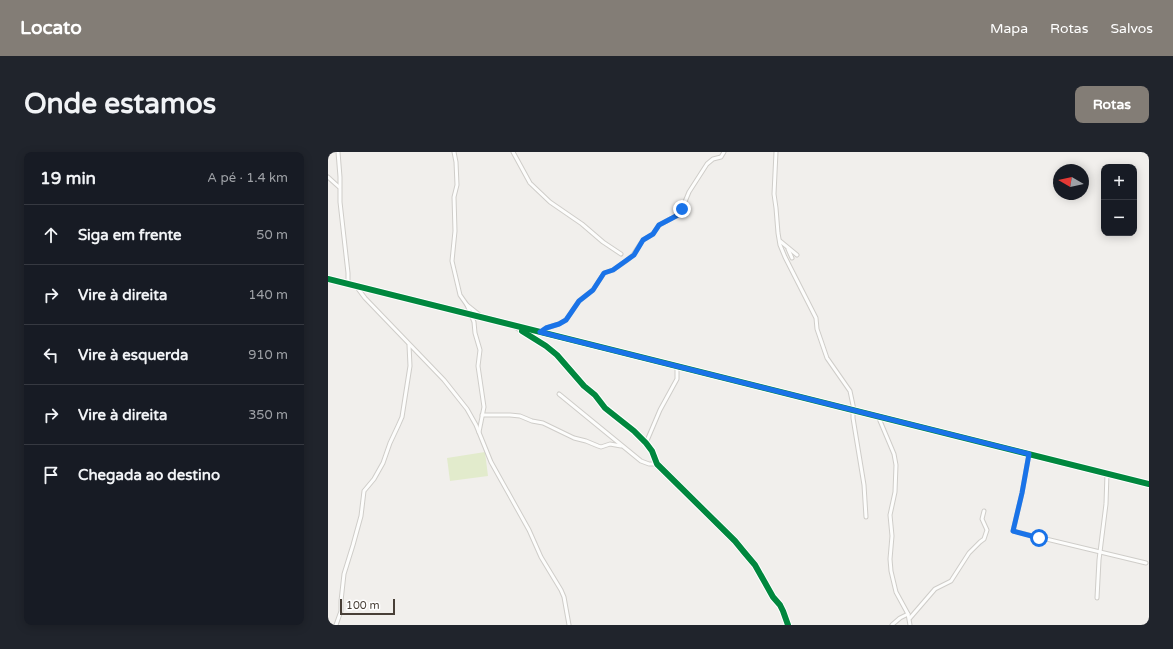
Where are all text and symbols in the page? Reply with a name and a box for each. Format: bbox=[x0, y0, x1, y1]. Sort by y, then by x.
text: Locato bbox=[20, 17, 82, 39]
text: Mapa bbox=[990, 20, 1028, 37]
text: Rotas bbox=[1050, 20, 1088, 37]
text: Salvos bbox=[1110, 20, 1153, 37]
button: Rotas bbox=[1075, 86, 1149, 123]
text: Onde estamos bbox=[24, 87, 216, 121]
north arrow bbox=[1053, 164, 1089, 200]
map controls bbox=[1101, 164, 1137, 236]
button: + bbox=[1101, 164, 1137, 200]
text: 19 min bbox=[40, 168, 96, 189]
text: A pé · 1.4 km bbox=[207, 170, 288, 186]
route end bbox=[673, 200, 691, 218]
button: − bbox=[1101, 200, 1137, 236]
icon: ahead bbox=[40, 224, 62, 246]
text: Siga em frente bbox=[78, 226, 182, 244]
text: 50 m bbox=[256, 227, 288, 243]
icon: right bbox=[40, 284, 62, 306]
text: Vire à direita bbox=[78, 286, 167, 304]
text: 140 m bbox=[248, 287, 288, 303]
icon: left bbox=[40, 344, 62, 366]
text: Vire à esquerda bbox=[78, 346, 188, 364]
text: 910 m bbox=[248, 347, 288, 363]
icon: right bbox=[40, 404, 62, 426]
text: Vire à direita bbox=[78, 406, 167, 424]
text: 350 m bbox=[248, 407, 288, 423]
icon: arrive bbox=[40, 464, 62, 486]
text: Chegada ao destino bbox=[78, 466, 220, 484]
route start bbox=[1030, 529, 1048, 547]
scale bar bbox=[340, 597, 395, 616]
text: 100 m bbox=[346, 599, 380, 612]

